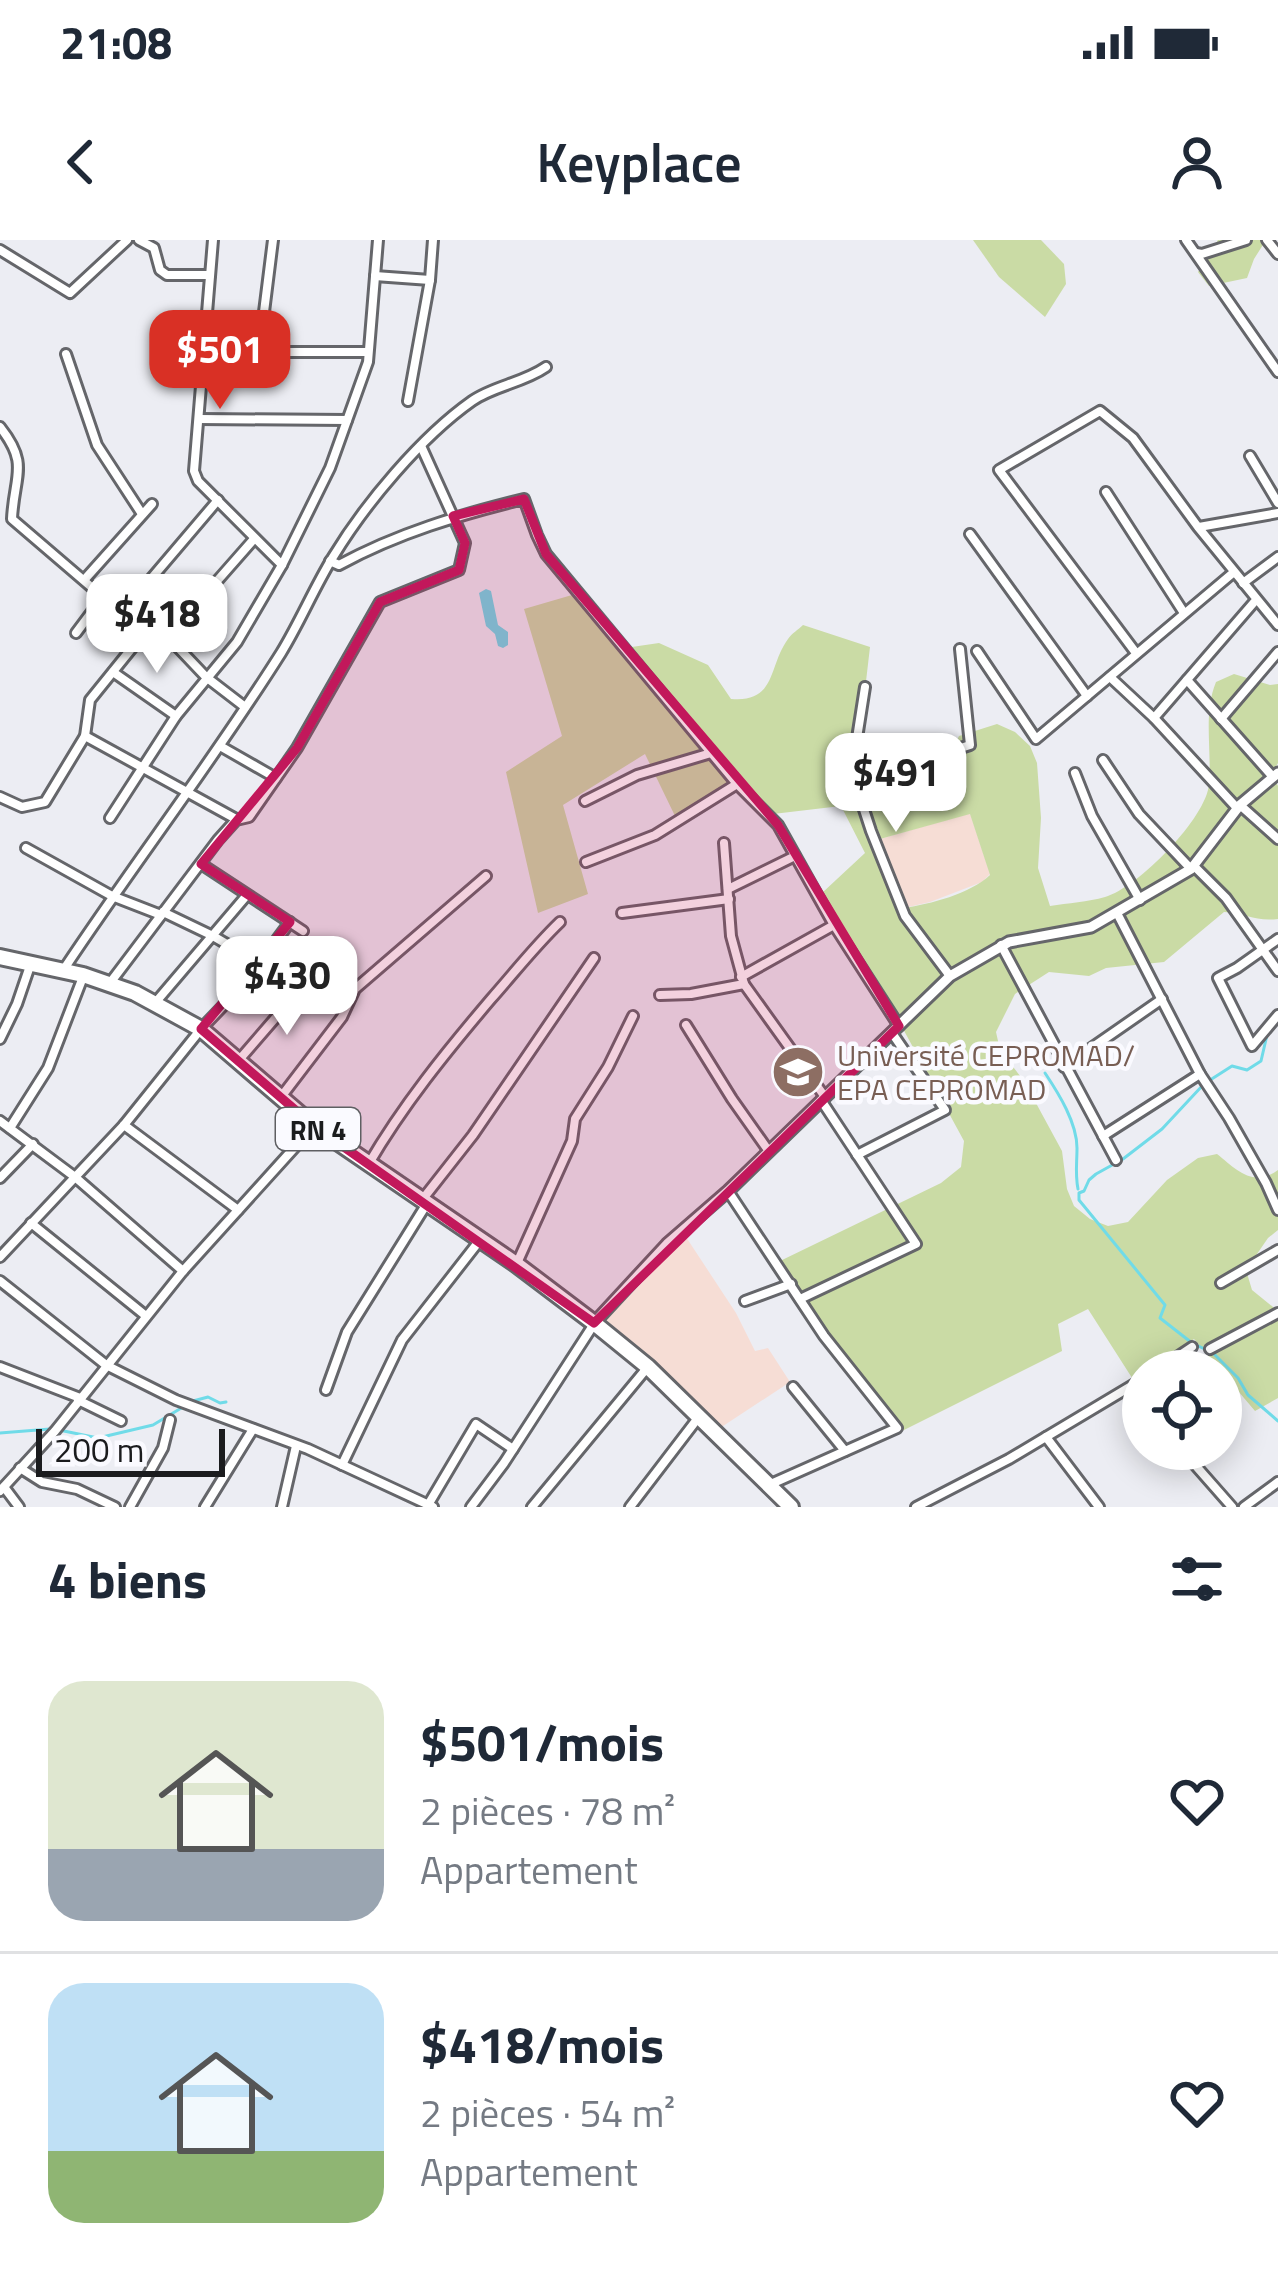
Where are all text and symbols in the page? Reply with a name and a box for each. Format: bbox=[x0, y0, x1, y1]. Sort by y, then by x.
text: 21:08 bbox=[60, 8, 172, 76]
text: Keyplace bbox=[536, 121, 742, 203]
icon: back bbox=[48, 129, 114, 195]
icon: person bbox=[1164, 129, 1230, 195]
pin: $501 bbox=[149, 310, 291, 412]
text: $501 bbox=[176, 319, 264, 378]
pin: $418 bbox=[86, 574, 228, 676]
text: $418 bbox=[113, 583, 201, 642]
pin: $491 bbox=[825, 733, 967, 835]
text: $491 bbox=[852, 742, 940, 801]
pin: $430 bbox=[216, 936, 358, 1038]
text: $430 bbox=[243, 945, 331, 1004]
place label: Université CEPROMAD/ EPA CEPROMAD bbox=[837, 1032, 1135, 1112]
school or university icon: Université CEPROMAD/ EPA CEPROMAD bbox=[770, 1044, 826, 1100]
road number: RN 4 bbox=[276, 1108, 360, 1150]
map controls bbox=[1122, 1350, 1242, 1470]
button: locate bbox=[1122, 1350, 1242, 1470]
scale bar bbox=[36, 1423, 225, 1476]
text: 200 m bbox=[54, 1425, 144, 1475]
text: 4 biens bbox=[48, 1540, 207, 1618]
icon: filters bbox=[1164, 1546, 1230, 1612]
text: $501/mois bbox=[420, 1703, 664, 1781]
icon: home bbox=[144, 1729, 288, 1873]
icon: heart bbox=[1164, 1768, 1230, 1834]
text: 2 pièces · 78 m² bbox=[420, 1781, 675, 1840]
text: Appartement bbox=[420, 1840, 638, 1899]
text: $418/mois bbox=[420, 2005, 664, 2083]
icon: home bbox=[144, 2031, 288, 2175]
icon: heart bbox=[1164, 2070, 1230, 2136]
text: 2 pièces · 54 m² bbox=[420, 2083, 675, 2142]
text: Appartement bbox=[420, 2142, 638, 2201]

